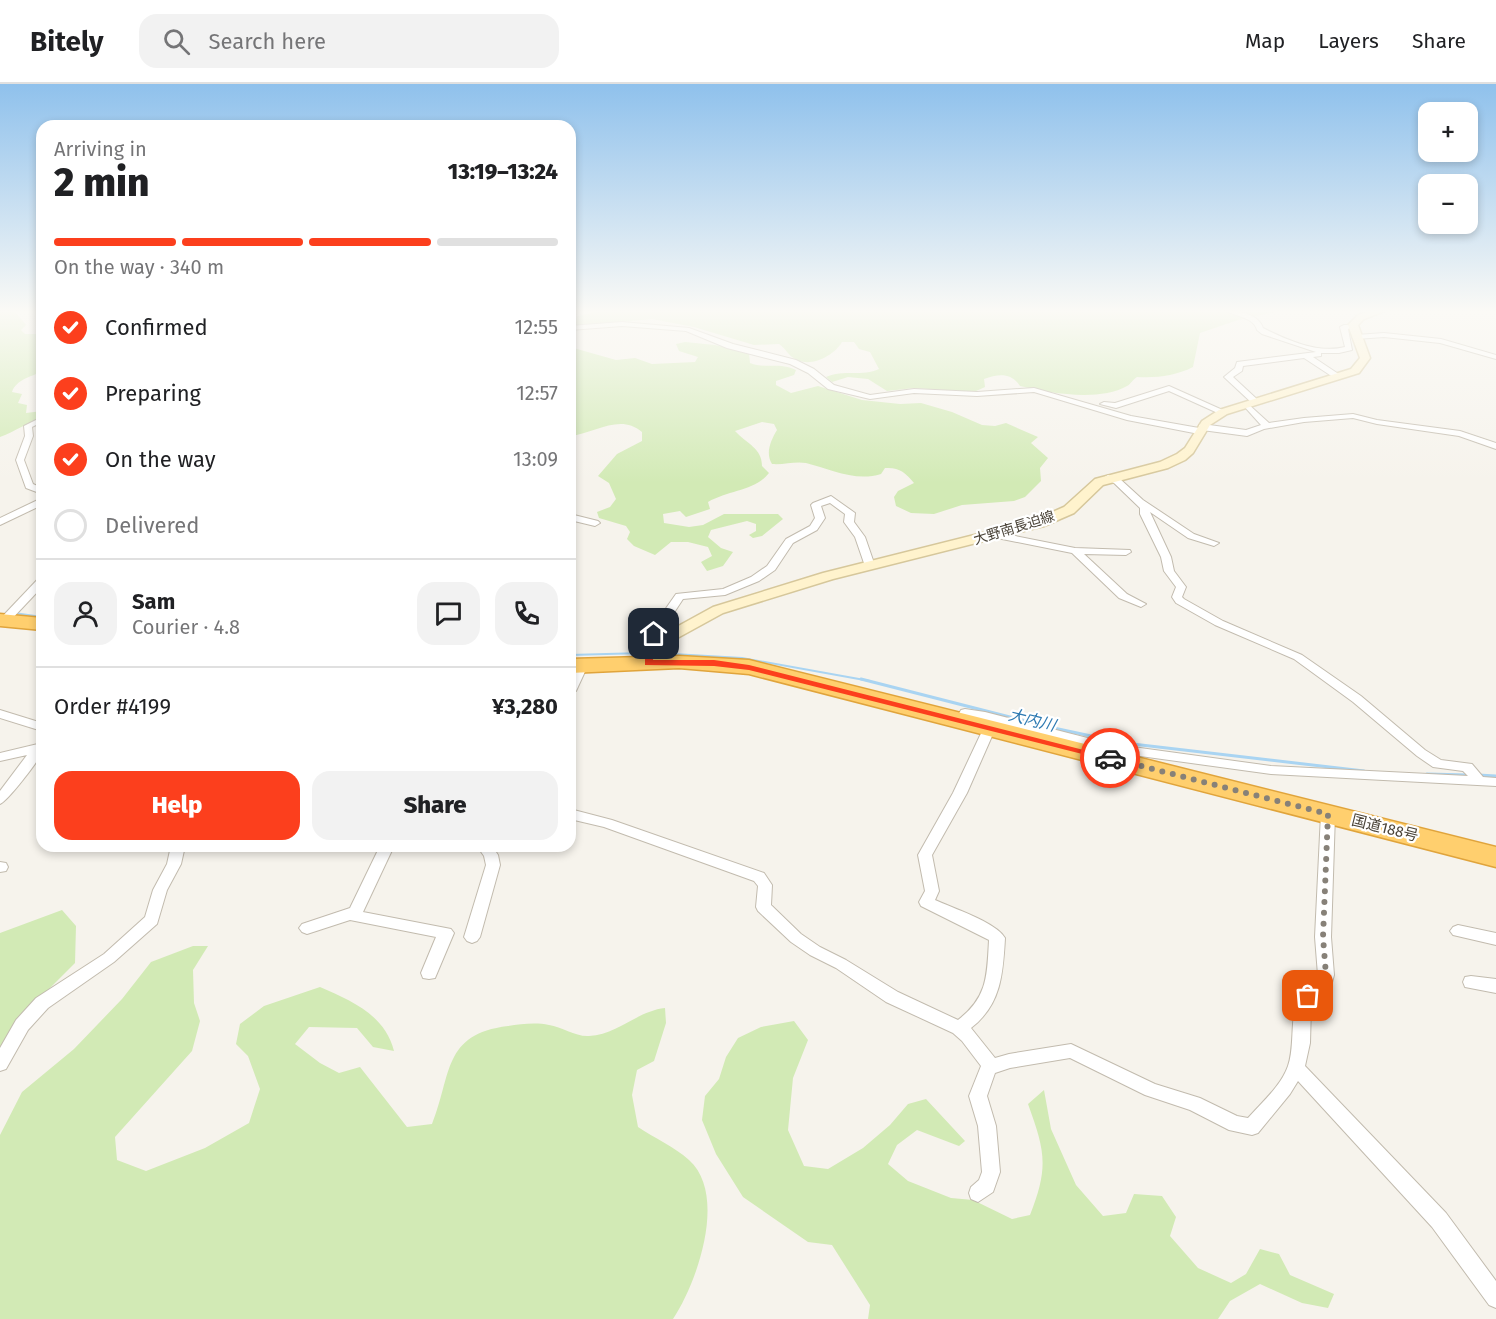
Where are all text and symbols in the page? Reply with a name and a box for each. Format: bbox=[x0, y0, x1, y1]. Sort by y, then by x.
search box bbox=[139, 14, 559, 68]
text: Bitely bbox=[30, 25, 103, 58]
icon: search bbox=[160, 25, 193, 58]
text: Search here bbox=[208, 28, 326, 55]
text: Map bbox=[1245, 28, 1285, 54]
text: Layers bbox=[1318, 28, 1379, 54]
text: Share bbox=[1412, 28, 1466, 54]
map controls bbox=[1418, 102, 1478, 234]
button: + bbox=[1418, 102, 1478, 162]
text: Arriving in bbox=[54, 137, 147, 161]
text: 13:19–13:24 bbox=[448, 158, 558, 185]
text: 2 min bbox=[54, 160, 150, 206]
button: − bbox=[1418, 174, 1478, 234]
text: On the way · 340 m bbox=[54, 255, 224, 279]
icon: check bbox=[54, 311, 87, 344]
text: Confirmed bbox=[105, 314, 208, 341]
text: 12:55 bbox=[515, 315, 558, 339]
icon: check bbox=[54, 377, 87, 410]
text: Preparing bbox=[105, 380, 201, 407]
text: 12:57 bbox=[516, 381, 558, 405]
icon: check bbox=[54, 443, 87, 476]
text: On the way bbox=[105, 446, 216, 473]
text: 13:09 bbox=[513, 447, 558, 471]
street label: 大野南長迫線 bbox=[971, 508, 1057, 548]
text: Delivered bbox=[105, 512, 200, 539]
button: person bbox=[54, 582, 117, 645]
button: chat bbox=[417, 582, 480, 645]
button: phone bbox=[495, 582, 558, 645]
text: Sam bbox=[132, 588, 175, 615]
pin bbox=[628, 608, 679, 659]
text: Courier · 4.8 bbox=[132, 615, 240, 639]
icon: home bbox=[637, 617, 670, 650]
text: Order #4199 bbox=[54, 693, 171, 720]
text: ¥3,280 bbox=[492, 693, 558, 720]
water label: 大内川 bbox=[1006, 705, 1060, 736]
courier bbox=[1080, 728, 1140, 788]
icon: car bbox=[1094, 742, 1127, 775]
button: Help bbox=[54, 771, 300, 840]
button: Share bbox=[312, 771, 558, 840]
street label: 国道188号 bbox=[1350, 811, 1420, 845]
pin bbox=[1282, 970, 1333, 1021]
icon: bag bbox=[1291, 979, 1324, 1012]

